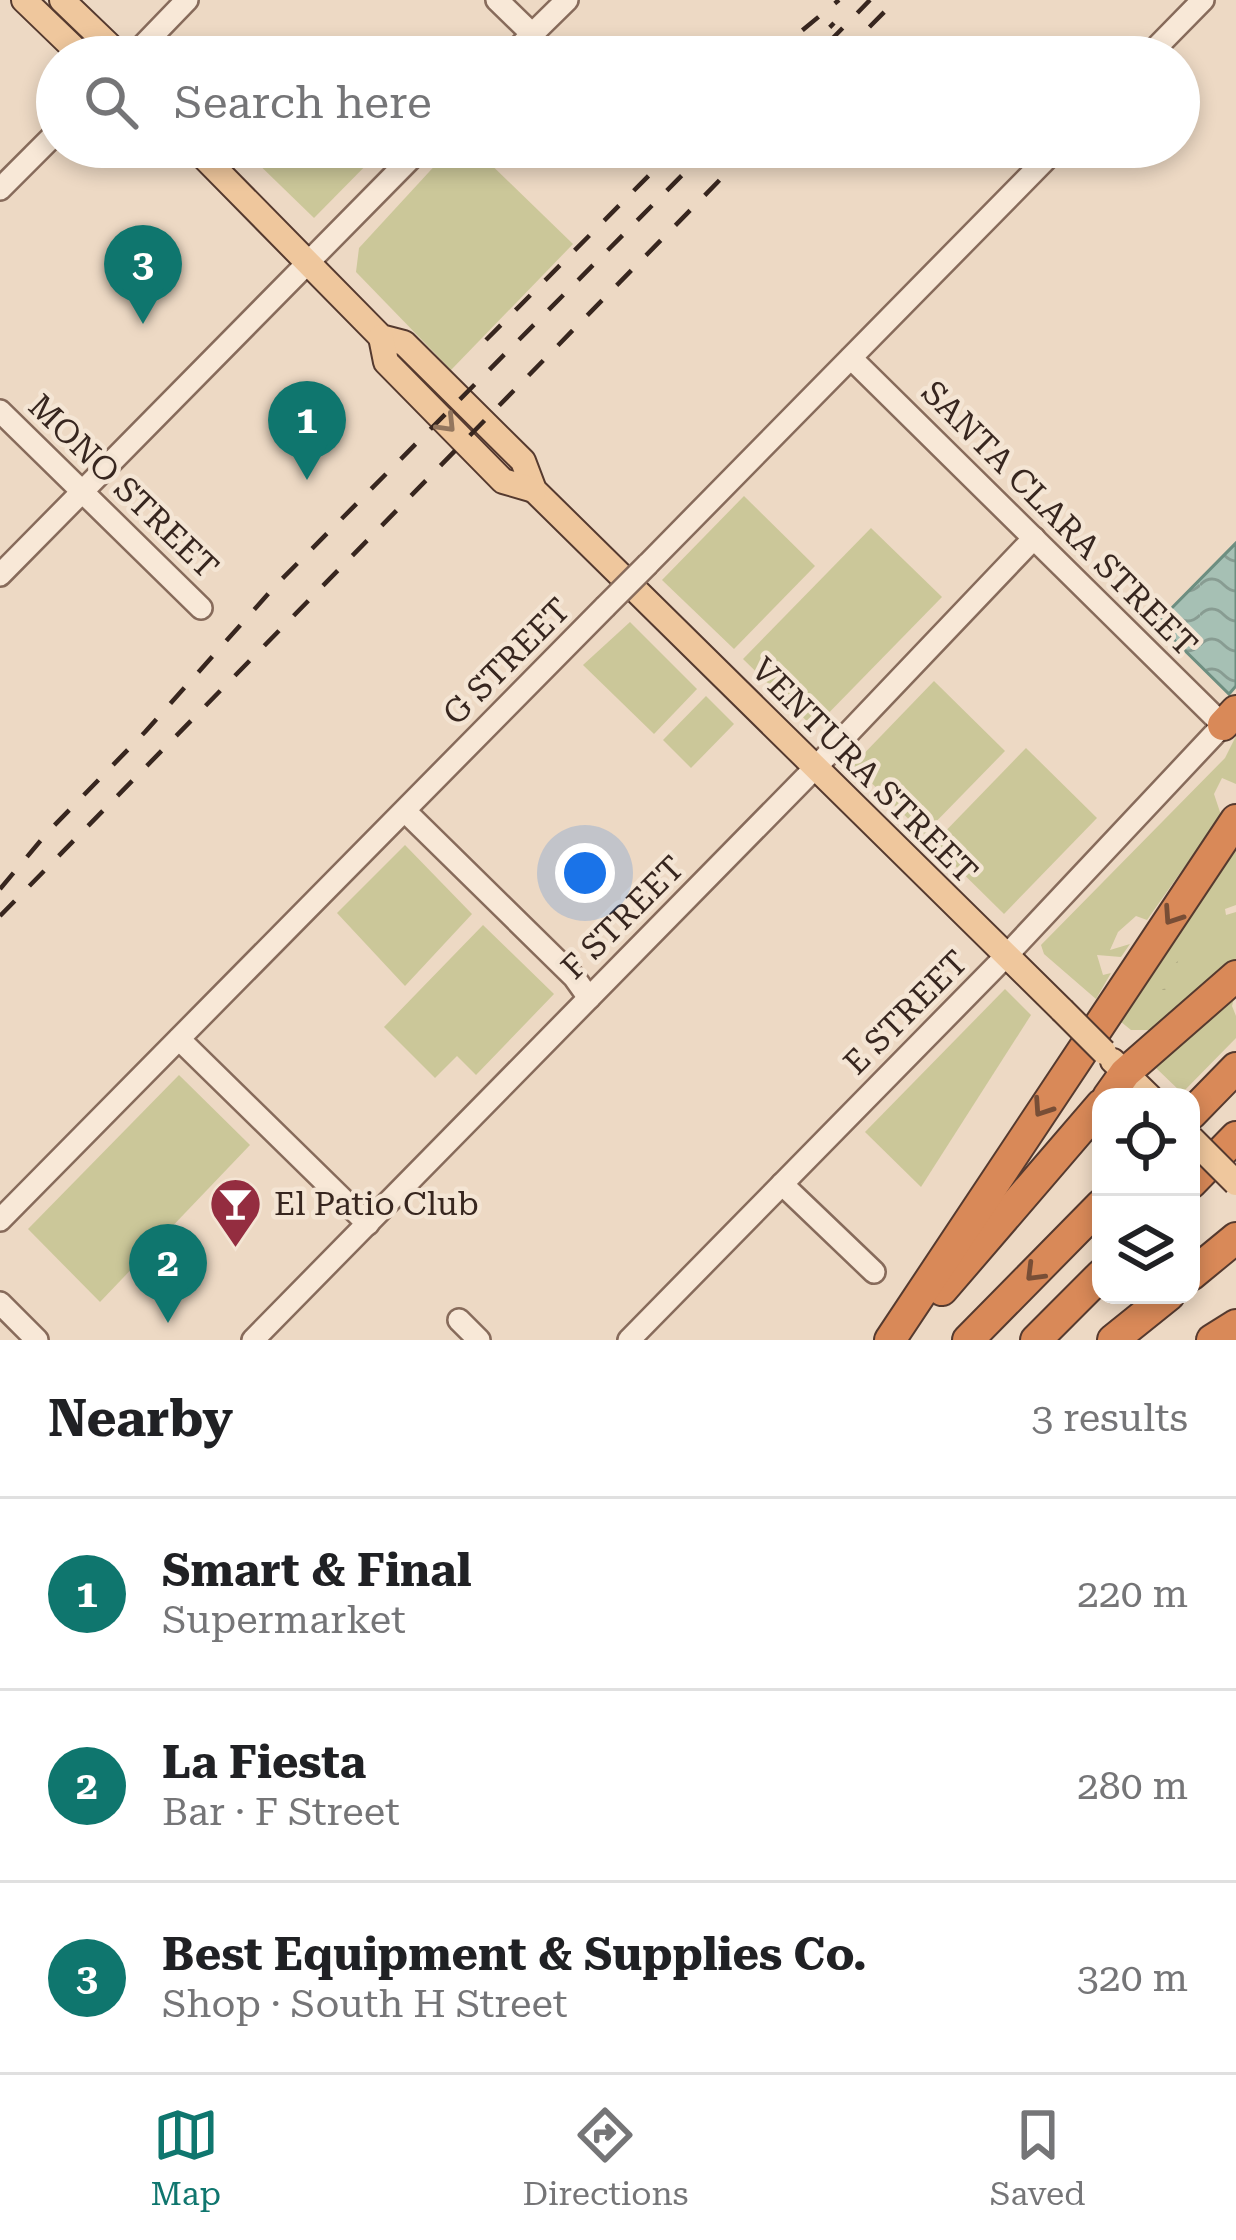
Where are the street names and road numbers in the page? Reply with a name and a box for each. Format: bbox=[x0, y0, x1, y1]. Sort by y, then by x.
street label: SANTA CLARA STREET bbox=[914, 373, 1205, 664]
street label: MONO STREET bbox=[21, 386, 226, 586]
street label: G STREET bbox=[435, 590, 578, 733]
street label: VENTURA STREET bbox=[744, 649, 986, 891]
street label: F STREET bbox=[553, 848, 692, 987]
street label: E STREET bbox=[835, 942, 975, 1082]

